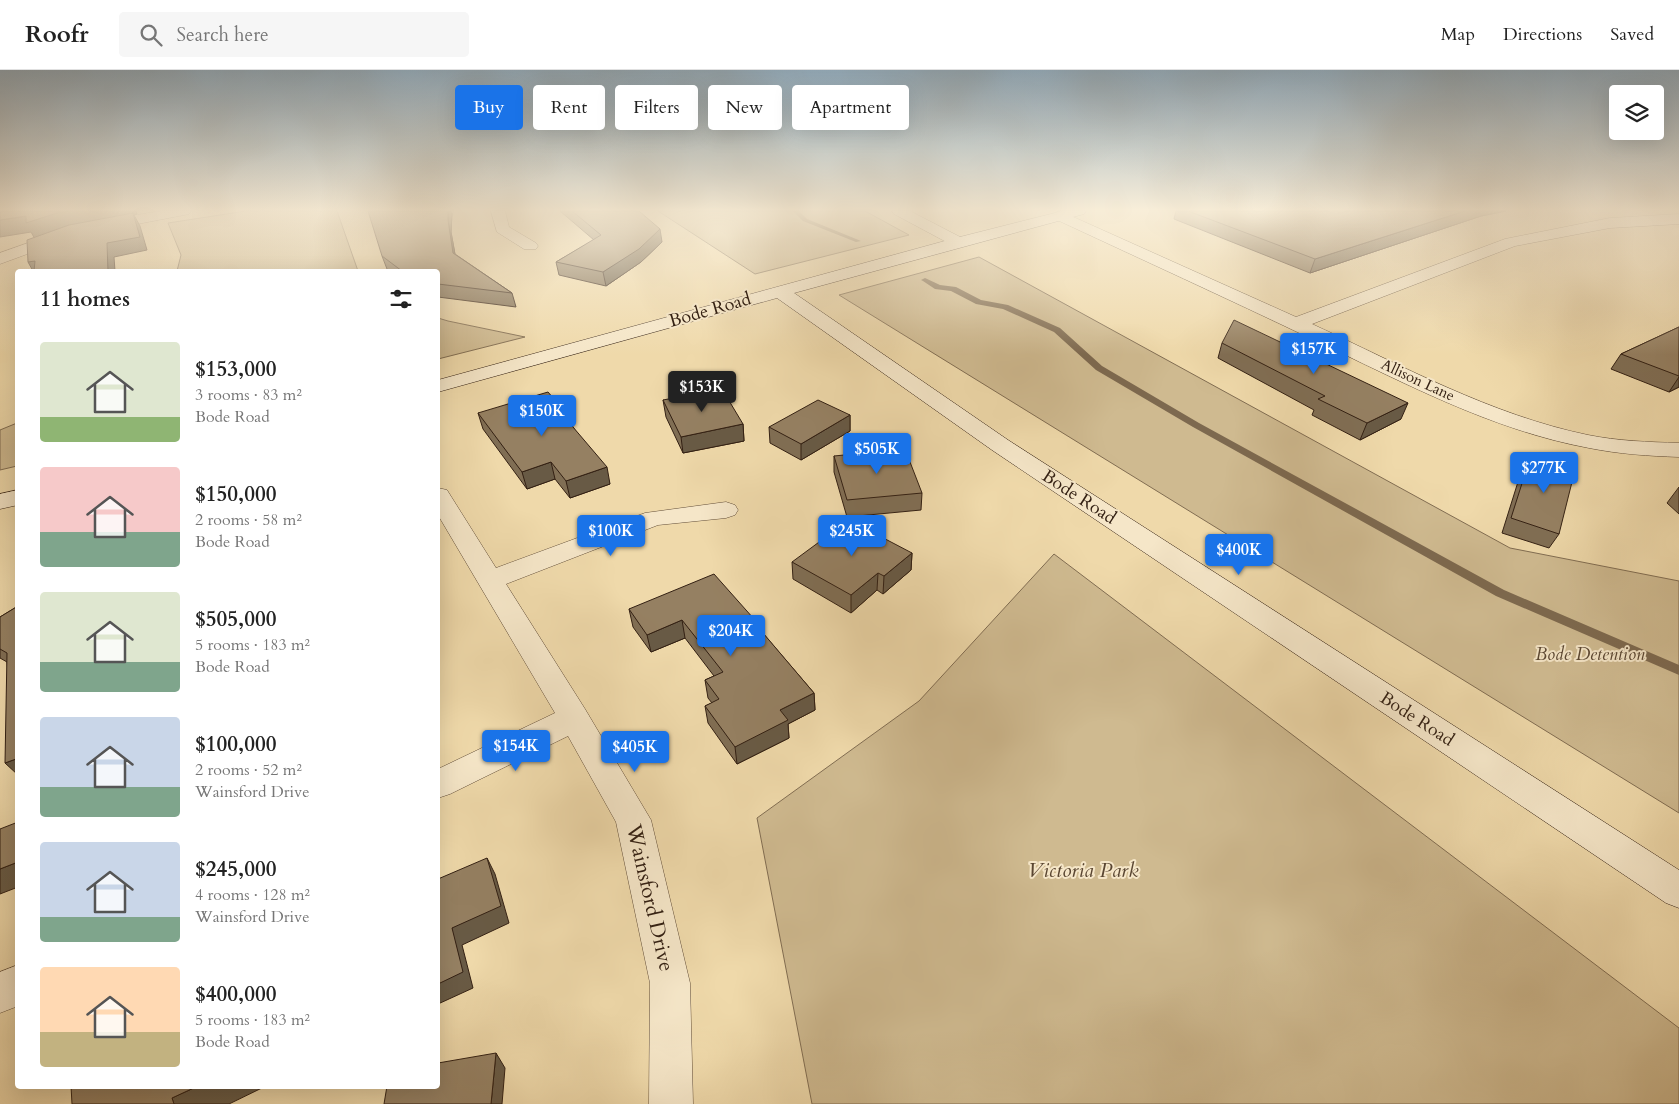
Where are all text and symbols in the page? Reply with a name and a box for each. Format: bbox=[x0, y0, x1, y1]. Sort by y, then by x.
search box bbox=[119, 12, 469, 57]
text: Roofr bbox=[25, 18, 89, 51]
icon: search bbox=[137, 21, 165, 49]
text: Search here bbox=[177, 22, 269, 48]
text: Map bbox=[1441, 22, 1475, 47]
text: Directions bbox=[1503, 22, 1582, 47]
text: Saved bbox=[1610, 22, 1654, 47]
chip: Buy bbox=[455, 85, 523, 130]
chip: Rent bbox=[533, 85, 605, 130]
chip: Filters bbox=[615, 85, 698, 130]
chip: New bbox=[708, 85, 782, 130]
chip: Apartment bbox=[792, 85, 909, 130]
map controls bbox=[1609, 85, 1664, 140]
button: layers bbox=[1609, 85, 1664, 140]
text: 11 homes bbox=[40, 285, 130, 314]
icon: filters bbox=[387, 285, 415, 313]
street label: Bode Road bbox=[666, 286, 754, 334]
pin: $157K bbox=[1279, 332, 1349, 375]
text: $157K bbox=[1291, 338, 1337, 360]
street label: Allison Lane bbox=[1378, 354, 1458, 406]
text: $153,000 bbox=[195, 355, 276, 384]
icon: home bbox=[80, 362, 140, 422]
pin: $153K bbox=[667, 370, 737, 413]
text: $153K bbox=[679, 376, 725, 398]
text: 3 rooms · 83 m² bbox=[195, 384, 302, 406]
pin: $150K bbox=[507, 394, 577, 437]
text: $150K bbox=[519, 400, 565, 422]
text: Bode Road bbox=[195, 406, 270, 428]
pin: $505K bbox=[842, 432, 912, 475]
text: $505K bbox=[854, 438, 900, 460]
pin: $277K bbox=[1509, 452, 1579, 494]
text: $277K bbox=[1521, 457, 1567, 479]
street label: Bode Road bbox=[1037, 464, 1121, 531]
text: $150,000 bbox=[195, 480, 276, 509]
icon: home bbox=[80, 487, 140, 547]
text: 2 rooms · 58 m² bbox=[195, 509, 302, 531]
pin: $100K bbox=[576, 514, 646, 557]
pin: $245K bbox=[817, 514, 887, 557]
text: $100K bbox=[588, 520, 634, 542]
text: $245K bbox=[829, 520, 875, 542]
text: Bode Road bbox=[195, 531, 270, 553]
pin: $400K bbox=[1204, 534, 1274, 576]
text: $400K bbox=[1216, 539, 1262, 561]
text: $505,000 bbox=[195, 605, 276, 634]
icon: home bbox=[80, 612, 140, 672]
pin: $204K bbox=[696, 614, 766, 657]
text: $204K bbox=[708, 620, 754, 642]
text: 5 rooms · 183 m² bbox=[195, 634, 310, 656]
park label: Bode Detention bbox=[1535, 642, 1645, 667]
text: Bode Road bbox=[195, 656, 270, 678]
street label: Bode Road bbox=[1375, 686, 1459, 753]
text: $100,000 bbox=[195, 730, 276, 759]
pin: $154K bbox=[481, 730, 551, 772]
pin: $405K bbox=[600, 730, 670, 773]
text: $154K bbox=[493, 735, 539, 757]
text: $405K bbox=[612, 736, 658, 758]
icon: home bbox=[80, 737, 140, 797]
text: 2 rooms · 52 m² bbox=[195, 759, 302, 781]
text: Wainsford Drive bbox=[195, 781, 309, 803]
street label: Wainsford Drive bbox=[619, 821, 681, 974]
text: $245,000 bbox=[195, 855, 276, 884]
park label: Victoria Park bbox=[1027, 856, 1139, 885]
icon: home bbox=[80, 862, 140, 922]
text: 4 rooms · 128 m² bbox=[195, 884, 310, 906]
text: Wainsford Drive bbox=[195, 906, 309, 928]
text: $400,000 bbox=[195, 980, 276, 1009]
icon: home bbox=[80, 987, 140, 1047]
text: 5 rooms · 183 m² bbox=[195, 1009, 310, 1031]
text: Bode Road bbox=[195, 1031, 270, 1053]

